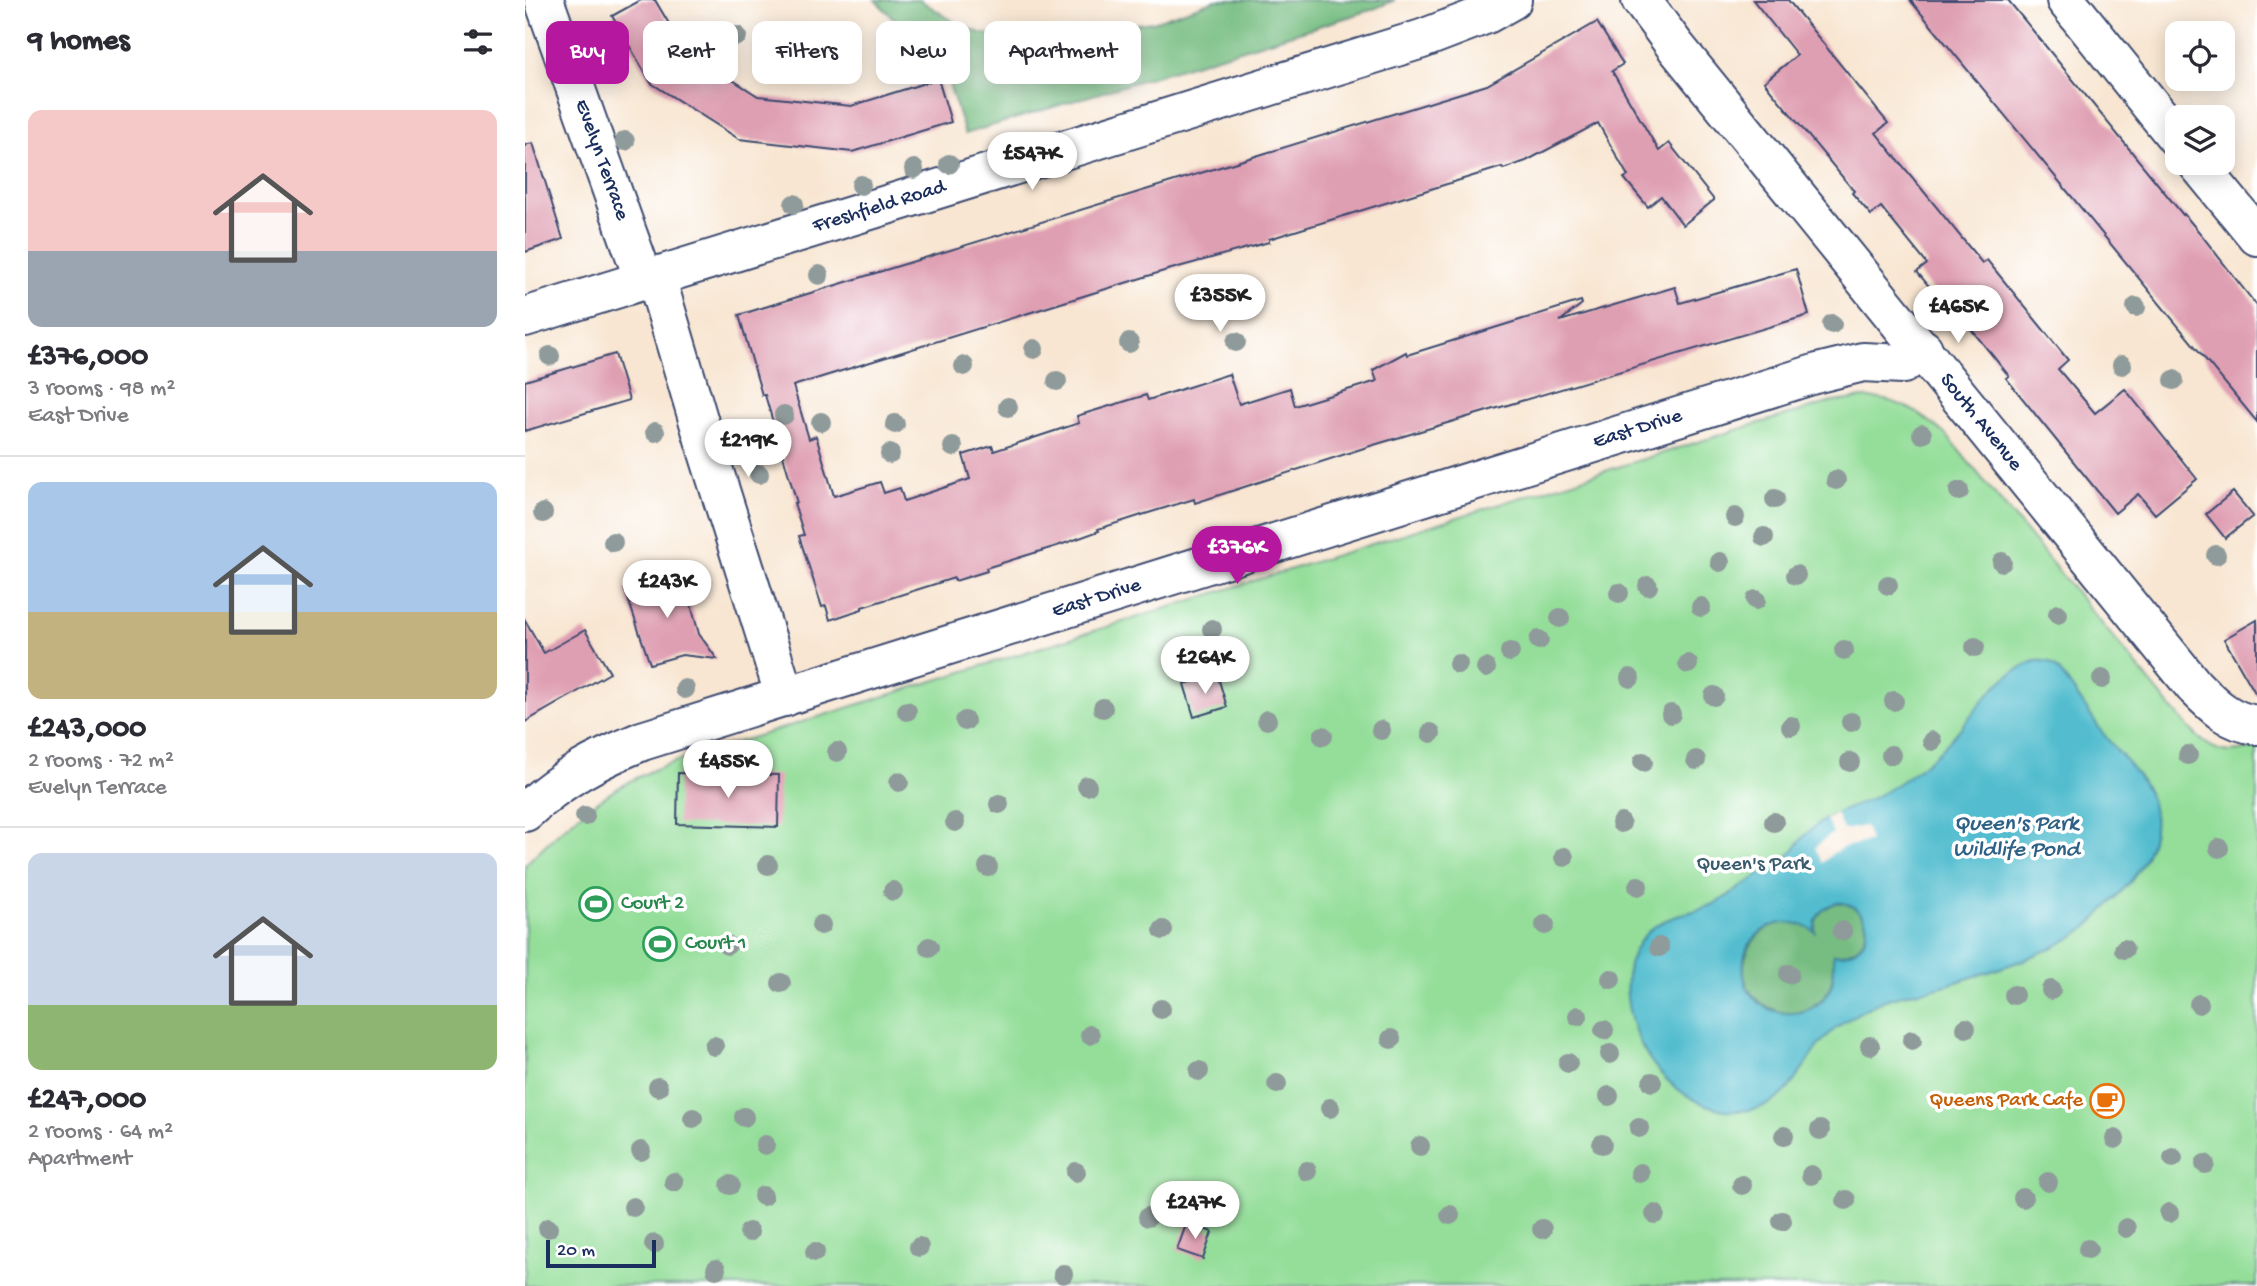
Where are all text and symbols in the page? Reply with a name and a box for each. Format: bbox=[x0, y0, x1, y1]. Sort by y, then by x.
chip: Buy bbox=[546, 21, 629, 84]
chip: Rent bbox=[643, 21, 738, 84]
chip: Filters bbox=[752, 21, 862, 84]
chip: New bbox=[876, 21, 970, 84]
chip: Apartment bbox=[984, 21, 1141, 84]
map controls bbox=[2165, 21, 2235, 175]
button: locate bbox=[2165, 21, 2235, 91]
icon: filters bbox=[459, 23, 497, 61]
text: 9 homes bbox=[28, 25, 130, 60]
street label: Evelyn Terrace bbox=[568, 96, 635, 225]
button: layers bbox=[2165, 105, 2235, 175]
pin: £547K bbox=[983, 132, 1081, 192]
text: £547K bbox=[1003, 141, 1061, 168]
icon: home bbox=[200, 155, 326, 281]
street label: Freshfield Road bbox=[809, 174, 950, 240]
pin: £355K bbox=[1171, 274, 1269, 334]
text: £355K bbox=[1190, 283, 1250, 310]
pin: £465K bbox=[1909, 286, 2007, 345]
text: £465K bbox=[1929, 294, 1987, 321]
text: £376,000 bbox=[28, 341, 148, 376]
street label: South Avenue bbox=[1933, 369, 2028, 477]
text: 3 rooms · 98 m² bbox=[28, 376, 175, 403]
text: East Drive bbox=[28, 403, 129, 430]
street label: East Drive bbox=[1590, 403, 1686, 455]
pin: £219K bbox=[699, 420, 797, 479]
text: £219K bbox=[721, 428, 775, 455]
pin: £376K bbox=[1188, 526, 1286, 586]
icon: home bbox=[200, 527, 326, 653]
text: £376K bbox=[1208, 535, 1266, 562]
pin: £243K bbox=[618, 560, 716, 620]
text: £243K bbox=[639, 569, 695, 596]
street label: East Drive bbox=[1049, 573, 1145, 624]
pin: £264K bbox=[1156, 636, 1254, 696]
text: £264K bbox=[1177, 645, 1233, 672]
text: £243,000 bbox=[28, 713, 146, 748]
pin: £455K bbox=[679, 740, 777, 800]
text: 2 rooms · 72 m² bbox=[28, 748, 174, 775]
text: £455K bbox=[699, 749, 757, 776]
text: Evelyn Terrace bbox=[28, 775, 167, 802]
water label: Queen's Park Wildlife Pond bbox=[1953, 811, 2082, 864]
park label: Queen's Park bbox=[1696, 853, 1812, 878]
sports icon: Court 2 bbox=[577, 885, 615, 923]
place label: Court 2 bbox=[621, 892, 684, 917]
icon: home bbox=[200, 898, 326, 1024]
sports icon: Court 1 bbox=[641, 925, 679, 963]
place label: Court 1 bbox=[685, 932, 747, 957]
cafe icon: Queens Park Cafe bbox=[2088, 1082, 2126, 1120]
text: £247,000 bbox=[28, 1084, 146, 1119]
place label: Queens Park Cafe bbox=[1929, 1089, 2084, 1114]
text: 2 rooms · 64 m² bbox=[28, 1119, 173, 1146]
text: Apartment bbox=[28, 1146, 132, 1173]
pin: £247K bbox=[1146, 1182, 1244, 1241]
text: £247K bbox=[1167, 1190, 1224, 1217]
scale bar bbox=[546, 1237, 656, 1269]
text: 20 m bbox=[557, 1240, 595, 1263]

